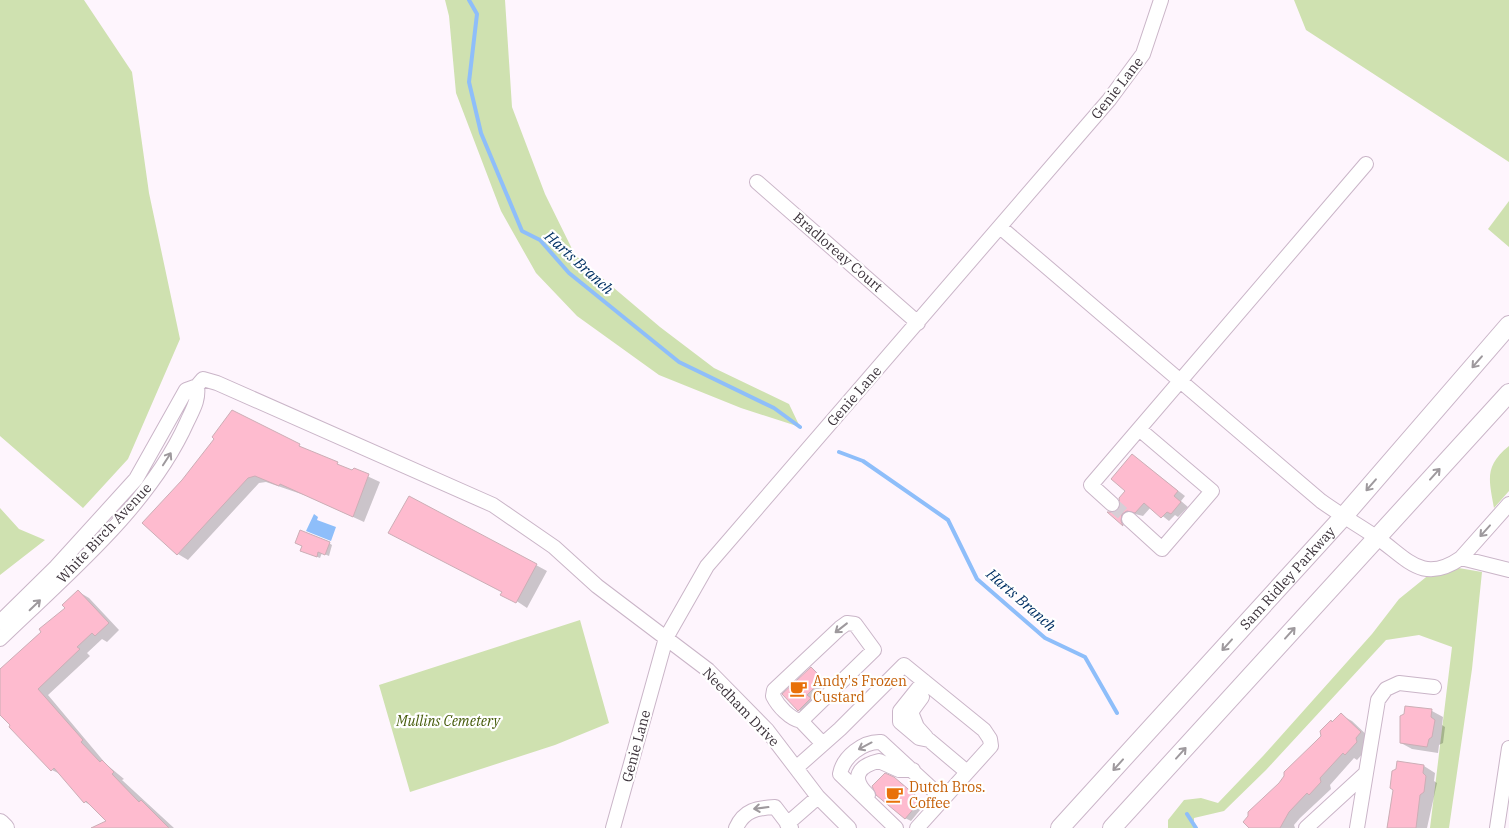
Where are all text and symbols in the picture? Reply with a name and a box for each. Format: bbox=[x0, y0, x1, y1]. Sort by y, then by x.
street label: Genie Lane bbox=[1087, 53, 1147, 123]
street label: Bradloreay Court bbox=[790, 208, 886, 296]
water label: Harts Branch bbox=[540, 226, 618, 299]
one-way arrow bbox=[1472, 355, 1483, 368]
street label: Genie Lane bbox=[823, 362, 885, 430]
one-way arrow bbox=[161, 452, 172, 466]
one-way arrow bbox=[1429, 468, 1441, 481]
one-way arrow bbox=[1365, 478, 1376, 491]
street label: White Birch Avenue bbox=[53, 479, 155, 587]
street label: Sam Ridley Parkway bbox=[1236, 522, 1339, 633]
one-way arrow bbox=[1479, 524, 1491, 537]
water label: Harts Branch bbox=[982, 563, 1061, 636]
one-way arrow bbox=[29, 599, 41, 611]
one-way arrow bbox=[835, 623, 848, 634]
one-way arrow bbox=[1284, 627, 1296, 640]
one-way arrow bbox=[1221, 638, 1233, 651]
street label: Needham Drive bbox=[699, 664, 783, 750]
place label: Andy's Frozen Custard bbox=[813, 672, 907, 706]
cafe icon: Andy's Frozen Custard bbox=[789, 679, 809, 699]
street label: Genie Lane bbox=[618, 708, 654, 784]
park label: Mullins Cemetery bbox=[395, 712, 501, 730]
one-way arrow bbox=[858, 742, 873, 751]
one-way arrow bbox=[1175, 747, 1186, 760]
one-way arrow bbox=[1112, 758, 1123, 771]
place label: Dutch Bros. Coffee bbox=[909, 778, 985, 812]
cafe icon: Dutch Bros. Coffee bbox=[885, 785, 905, 805]
one-way arrow bbox=[754, 803, 770, 813]

